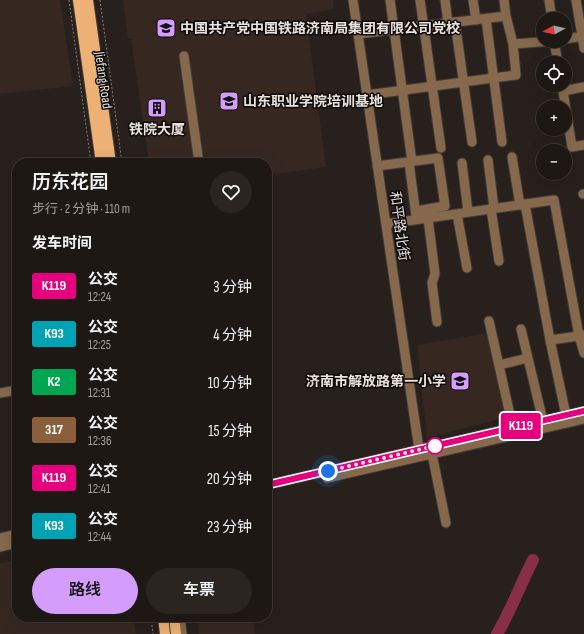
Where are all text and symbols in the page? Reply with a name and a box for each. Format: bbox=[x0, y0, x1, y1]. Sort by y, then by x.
north arrow bbox=[536, 12, 572, 48]
map controls bbox=[536, 12, 572, 180]
school or university icon: 中国共产党中国铁路济南局集团有限公司党校 bbox=[155, 17, 177, 39]
place label: 中国共产党中国铁路济南局集团有限公司党校 bbox=[180, 20, 460, 37]
street label: Jiefang Road bbox=[91, 49, 116, 110]
button: locate bbox=[536, 56, 572, 92]
school or university icon: 山东职业学院培训基地 bbox=[218, 90, 240, 112]
place label: 山东职业学院培训基地 bbox=[243, 93, 383, 110]
building icon: 铁院大厦 bbox=[146, 97, 168, 119]
button: + bbox=[536, 100, 572, 136]
place label: 铁院大厦 bbox=[129, 121, 185, 138]
button: − bbox=[536, 144, 572, 180]
text: 历东花园 bbox=[32, 171, 108, 194]
button: heart bbox=[210, 171, 252, 213]
street label: 和平路北街 bbox=[386, 190, 413, 262]
text: 步行 · 2 分钟 · 110 m bbox=[32, 201, 130, 217]
text: 发车时间 bbox=[32, 234, 92, 253]
text: 公交 bbox=[88, 270, 118, 289]
text: K119 bbox=[42, 277, 66, 294]
text: 3 分钟 bbox=[213, 278, 252, 297]
text: 12:24 bbox=[88, 289, 111, 305]
text: 公交 bbox=[88, 318, 118, 337]
text: K93 bbox=[44, 325, 64, 342]
text: 4 分钟 bbox=[213, 326, 252, 345]
text: 12:25 bbox=[88, 337, 111, 353]
text: 公交 bbox=[88, 366, 118, 385]
school or university icon: 济南市解放路第一小学 bbox=[449, 370, 471, 392]
text: K2 bbox=[47, 373, 61, 390]
place label: 济南市解放路第一小学 bbox=[306, 373, 446, 390]
text: 10 分钟 bbox=[208, 374, 252, 393]
text: 12:31 bbox=[88, 385, 111, 401]
line badge: K119 bbox=[493, 413, 549, 439]
text: 公交 bbox=[88, 414, 118, 433]
text: K119 bbox=[509, 417, 533, 434]
text: 317 bbox=[45, 421, 63, 438]
text: 15 分钟 bbox=[208, 422, 252, 441]
text: 12:36 bbox=[88, 433, 112, 449]
unlabelled marker bbox=[426, 437, 444, 455]
your location bbox=[318, 461, 338, 481]
text: 公交 bbox=[88, 462, 118, 481]
text: K119 bbox=[42, 469, 66, 486]
text: 20 分钟 bbox=[207, 470, 252, 489]
text: 12:41 bbox=[88, 481, 111, 497]
text: 公交 bbox=[88, 510, 118, 529]
text: K93 bbox=[44, 517, 64, 534]
text: 23 分钟 bbox=[207, 518, 252, 537]
text: 12:44 bbox=[88, 529, 111, 545]
button: 路线 bbox=[32, 568, 138, 614]
button: 车票 bbox=[146, 568, 252, 614]

